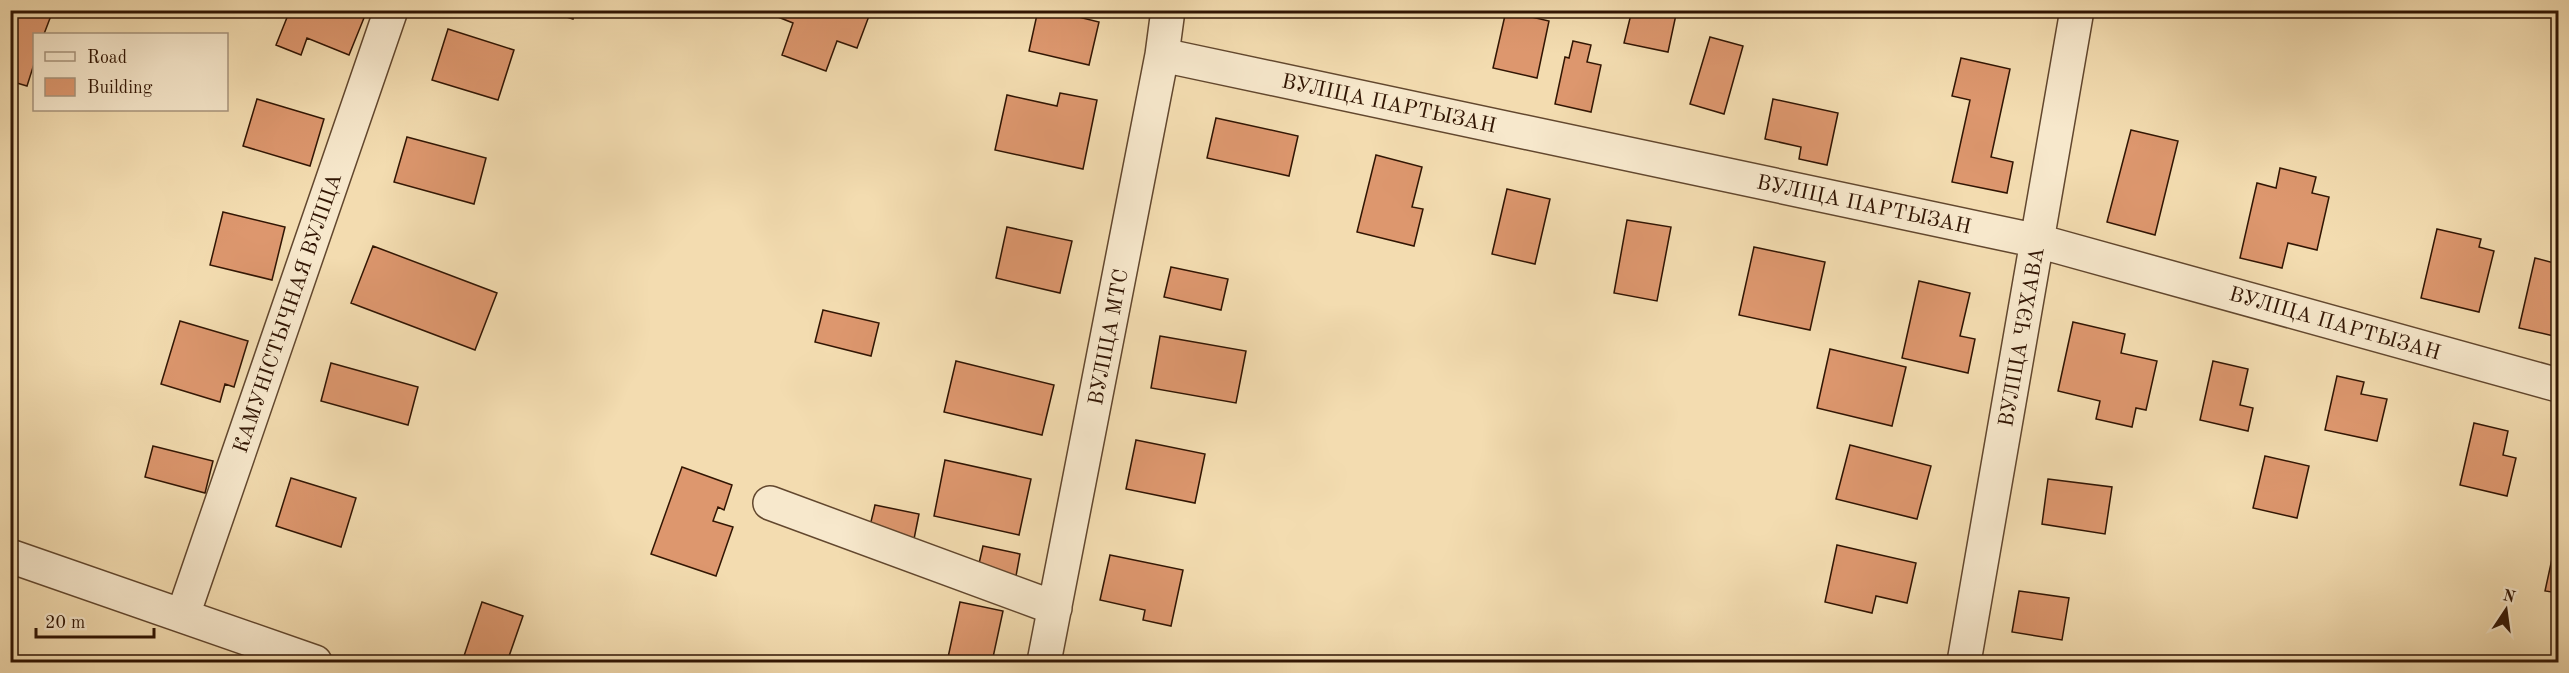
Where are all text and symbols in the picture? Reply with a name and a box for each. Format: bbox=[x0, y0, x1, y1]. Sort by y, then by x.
legend bbox=[33, 33, 228, 111]
text: Road bbox=[87, 49, 127, 67]
street label: ВУЛІЦА ПАРТЫЗАН bbox=[1279, 71, 1498, 138]
text: Building bbox=[87, 79, 153, 97]
street label: КАМУНІСТЫЧНАЯ ВУЛІЦА bbox=[231, 171, 346, 456]
street label: ВУЛІЦА ПАРТЫЗАН bbox=[1754, 172, 1973, 239]
street label: ВУЛІЦА ЧЭХАВА bbox=[1996, 246, 2049, 429]
street label: ВУЛІЦА МТС bbox=[1086, 267, 1133, 407]
street label: ВУЛІЦА ПАРТЫЗАН bbox=[2226, 284, 2443, 365]
north arrow bbox=[2476, 580, 2536, 640]
text: N bbox=[2501, 588, 2517, 607]
scale bar bbox=[36, 601, 154, 639]
text: 20 m bbox=[45, 614, 85, 632]

